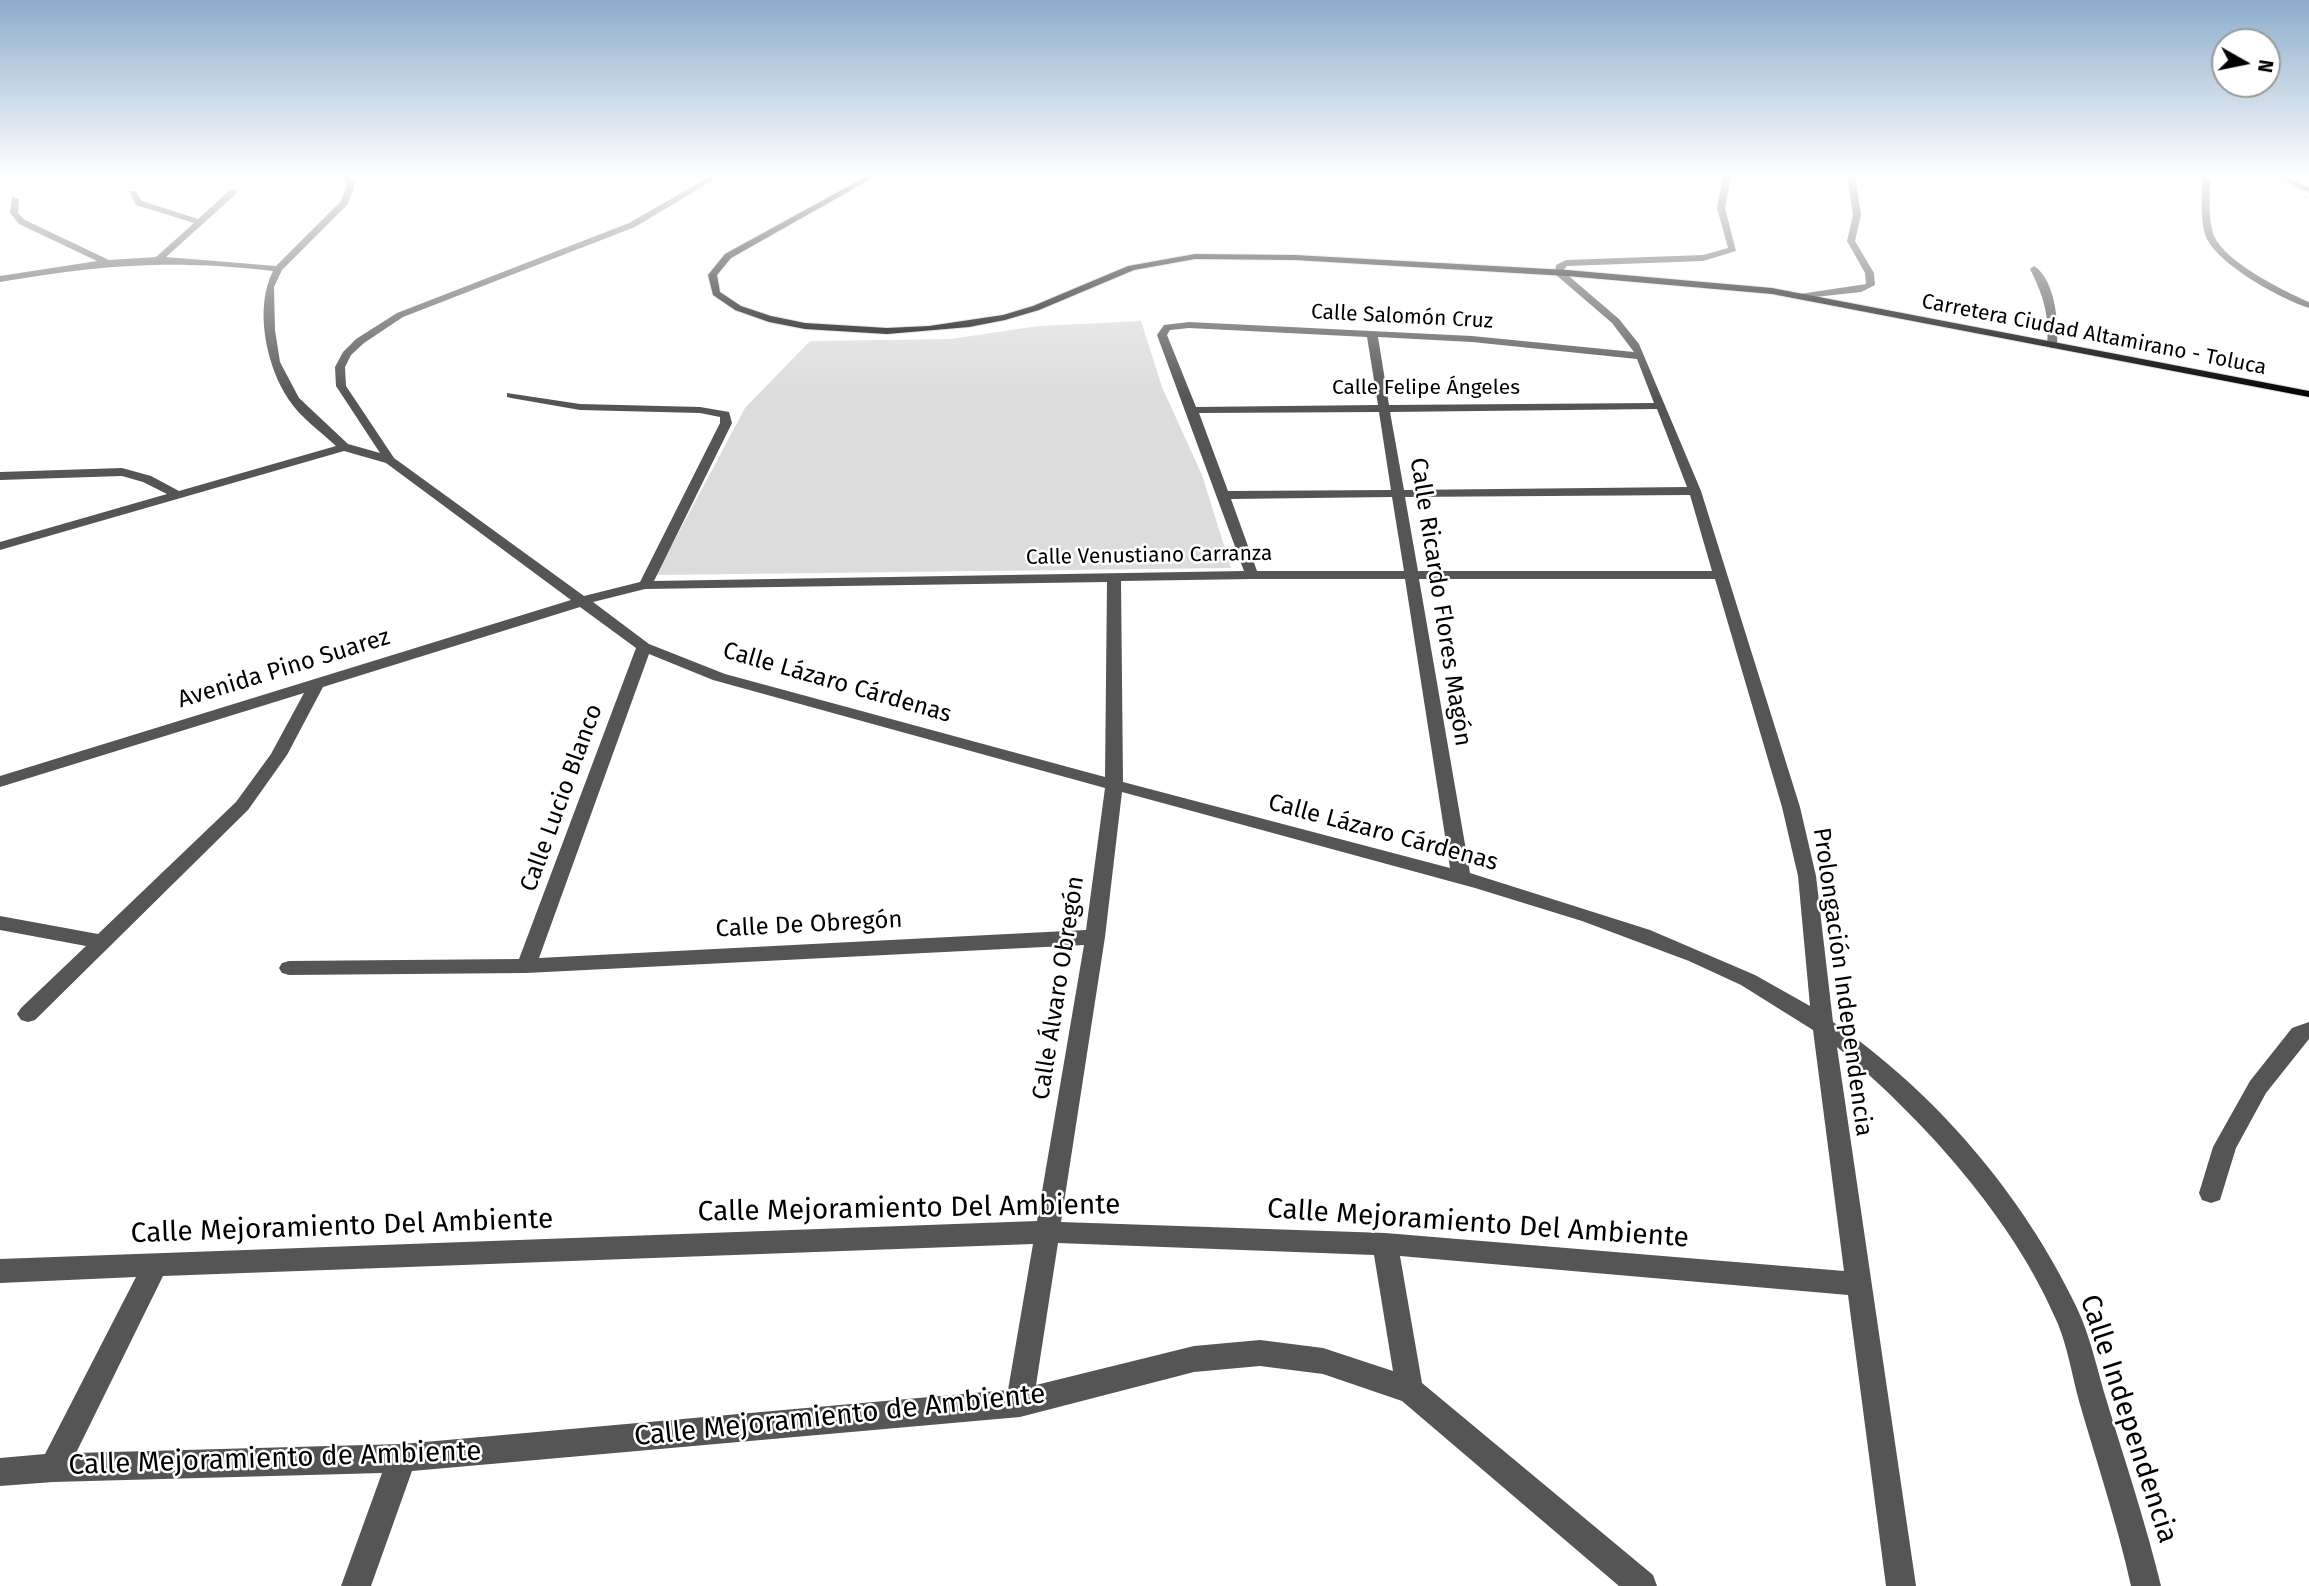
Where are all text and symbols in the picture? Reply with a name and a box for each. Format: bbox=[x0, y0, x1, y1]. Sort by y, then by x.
north arrow bbox=[2211, 28, 2281, 98]
text: N bbox=[2253, 58, 2278, 74]
street label: Carretera Ciudad Altamirano - Toluca bbox=[1920, 289, 2268, 381]
street label: Calle Salomón Cruz bbox=[1310, 300, 1494, 334]
street label: Calle Felipe Ángeles bbox=[1332, 375, 1520, 401]
street label: Calle Ricardo Flores Magón bbox=[1403, 456, 1477, 748]
street label: Calle Venustiano Carranza bbox=[1026, 541, 1272, 571]
street label: Avenida Pino Suarez bbox=[174, 623, 394, 715]
street label: Calle Lázaro Cárdenas bbox=[719, 637, 955, 729]
street label: Calle Lucio Blanco bbox=[515, 700, 609, 896]
street label: Calle Lázaro Cárdenas bbox=[1265, 788, 1501, 878]
street label: Prolongación Independencia bbox=[1806, 826, 1878, 1138]
street label: Calle Álvaro Obregón bbox=[1027, 874, 1091, 1102]
street label: Calle De Obregón bbox=[715, 906, 903, 944]
street label: Calle Mejoramiento Del Ambiente bbox=[697, 1189, 1121, 1229]
street label: Calle Mejoramiento Del Ambiente bbox=[1266, 1192, 1690, 1256]
street label: Calle Mejoramiento Del Ambiente bbox=[130, 1203, 554, 1251]
street label: Calle Independencia bbox=[2072, 1291, 2184, 1547]
street label: Calle Mejoramiento de Ambiente bbox=[633, 1378, 1047, 1454]
street label: Calle Mejoramiento de Ambiente bbox=[68, 1435, 482, 1483]

